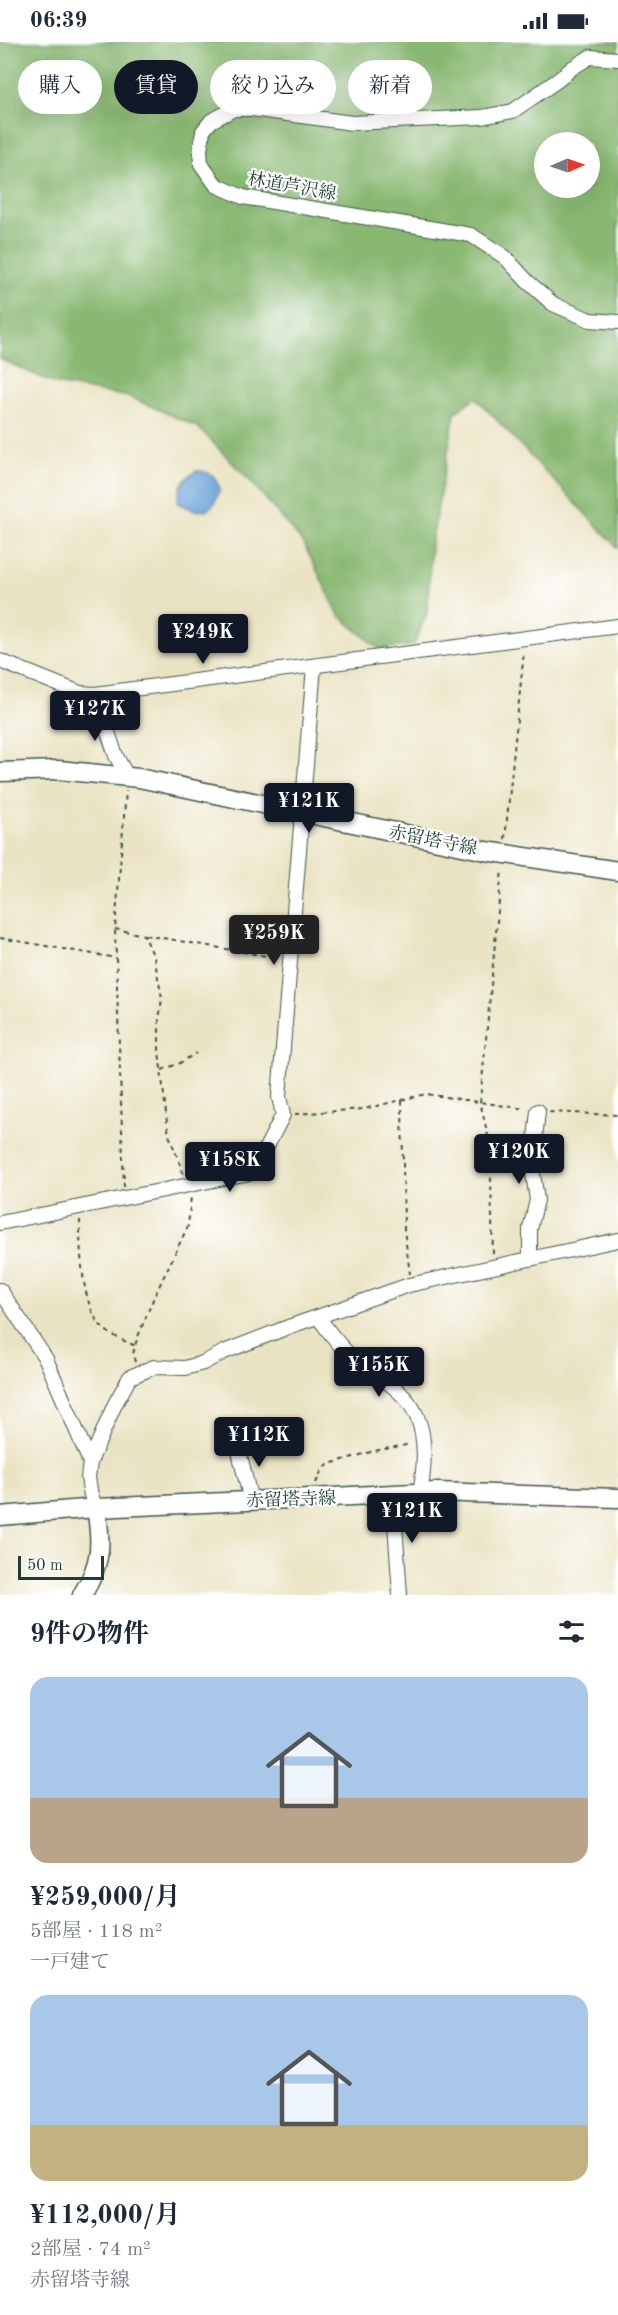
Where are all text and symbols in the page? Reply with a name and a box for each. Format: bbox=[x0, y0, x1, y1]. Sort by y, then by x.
text: 06:39 bbox=[30, 10, 87, 32]
chip: 購入 bbox=[18, 60, 102, 114]
chip: 賃貸 bbox=[114, 60, 198, 114]
chip: 絞り込み bbox=[210, 60, 336, 114]
chip: 新着 bbox=[348, 60, 432, 114]
north arrow bbox=[534, 132, 600, 198]
map controls bbox=[534, 132, 600, 198]
street label: 林道芦沢線 bbox=[246, 168, 338, 204]
pin: ¥249K bbox=[161, 614, 245, 665]
text: ¥249K bbox=[172, 623, 234, 643]
pin: ¥127K bbox=[53, 691, 137, 742]
text: ¥127K bbox=[64, 700, 126, 720]
pin: ¥121K bbox=[267, 783, 351, 834]
text: ¥121K bbox=[278, 792, 340, 812]
street label: 赤留塔寺線 bbox=[387, 822, 479, 858]
pin: ¥259K bbox=[232, 915, 316, 966]
text: ¥259K bbox=[243, 924, 305, 944]
pin: ¥120K bbox=[477, 1134, 561, 1185]
pin: ¥158K bbox=[188, 1142, 272, 1193]
text: ¥120K bbox=[488, 1143, 550, 1163]
text: ¥158K bbox=[199, 1151, 261, 1171]
pin: ¥155K bbox=[337, 1347, 421, 1398]
text: ¥155K bbox=[348, 1356, 410, 1376]
pin: ¥112K bbox=[217, 1417, 301, 1468]
text: ¥112K bbox=[228, 1426, 290, 1446]
street label: 赤留塔寺線 bbox=[246, 1487, 336, 1511]
pin: ¥121K bbox=[370, 1493, 454, 1544]
text: ¥121K bbox=[381, 1502, 443, 1522]
scale bar bbox=[18, 1553, 104, 1580]
text: 50 m bbox=[27, 1558, 63, 1574]
icon: filters bbox=[555, 1615, 588, 1648]
text: 9件の物件 bbox=[30, 1622, 149, 1648]
icon: home bbox=[255, 1716, 363, 1824]
text: ¥259,000/月 bbox=[30, 1885, 181, 1911]
text: 5部屋 · 118 m² bbox=[30, 1922, 162, 1942]
text: 一戸建て bbox=[30, 1953, 110, 1973]
icon: home bbox=[255, 2034, 363, 2142]
text: ¥112,000/月 bbox=[30, 2203, 181, 2229]
text: 2部屋 · 74 m² bbox=[30, 2240, 151, 2260]
text: 赤留塔寺線 bbox=[30, 2271, 130, 2291]

